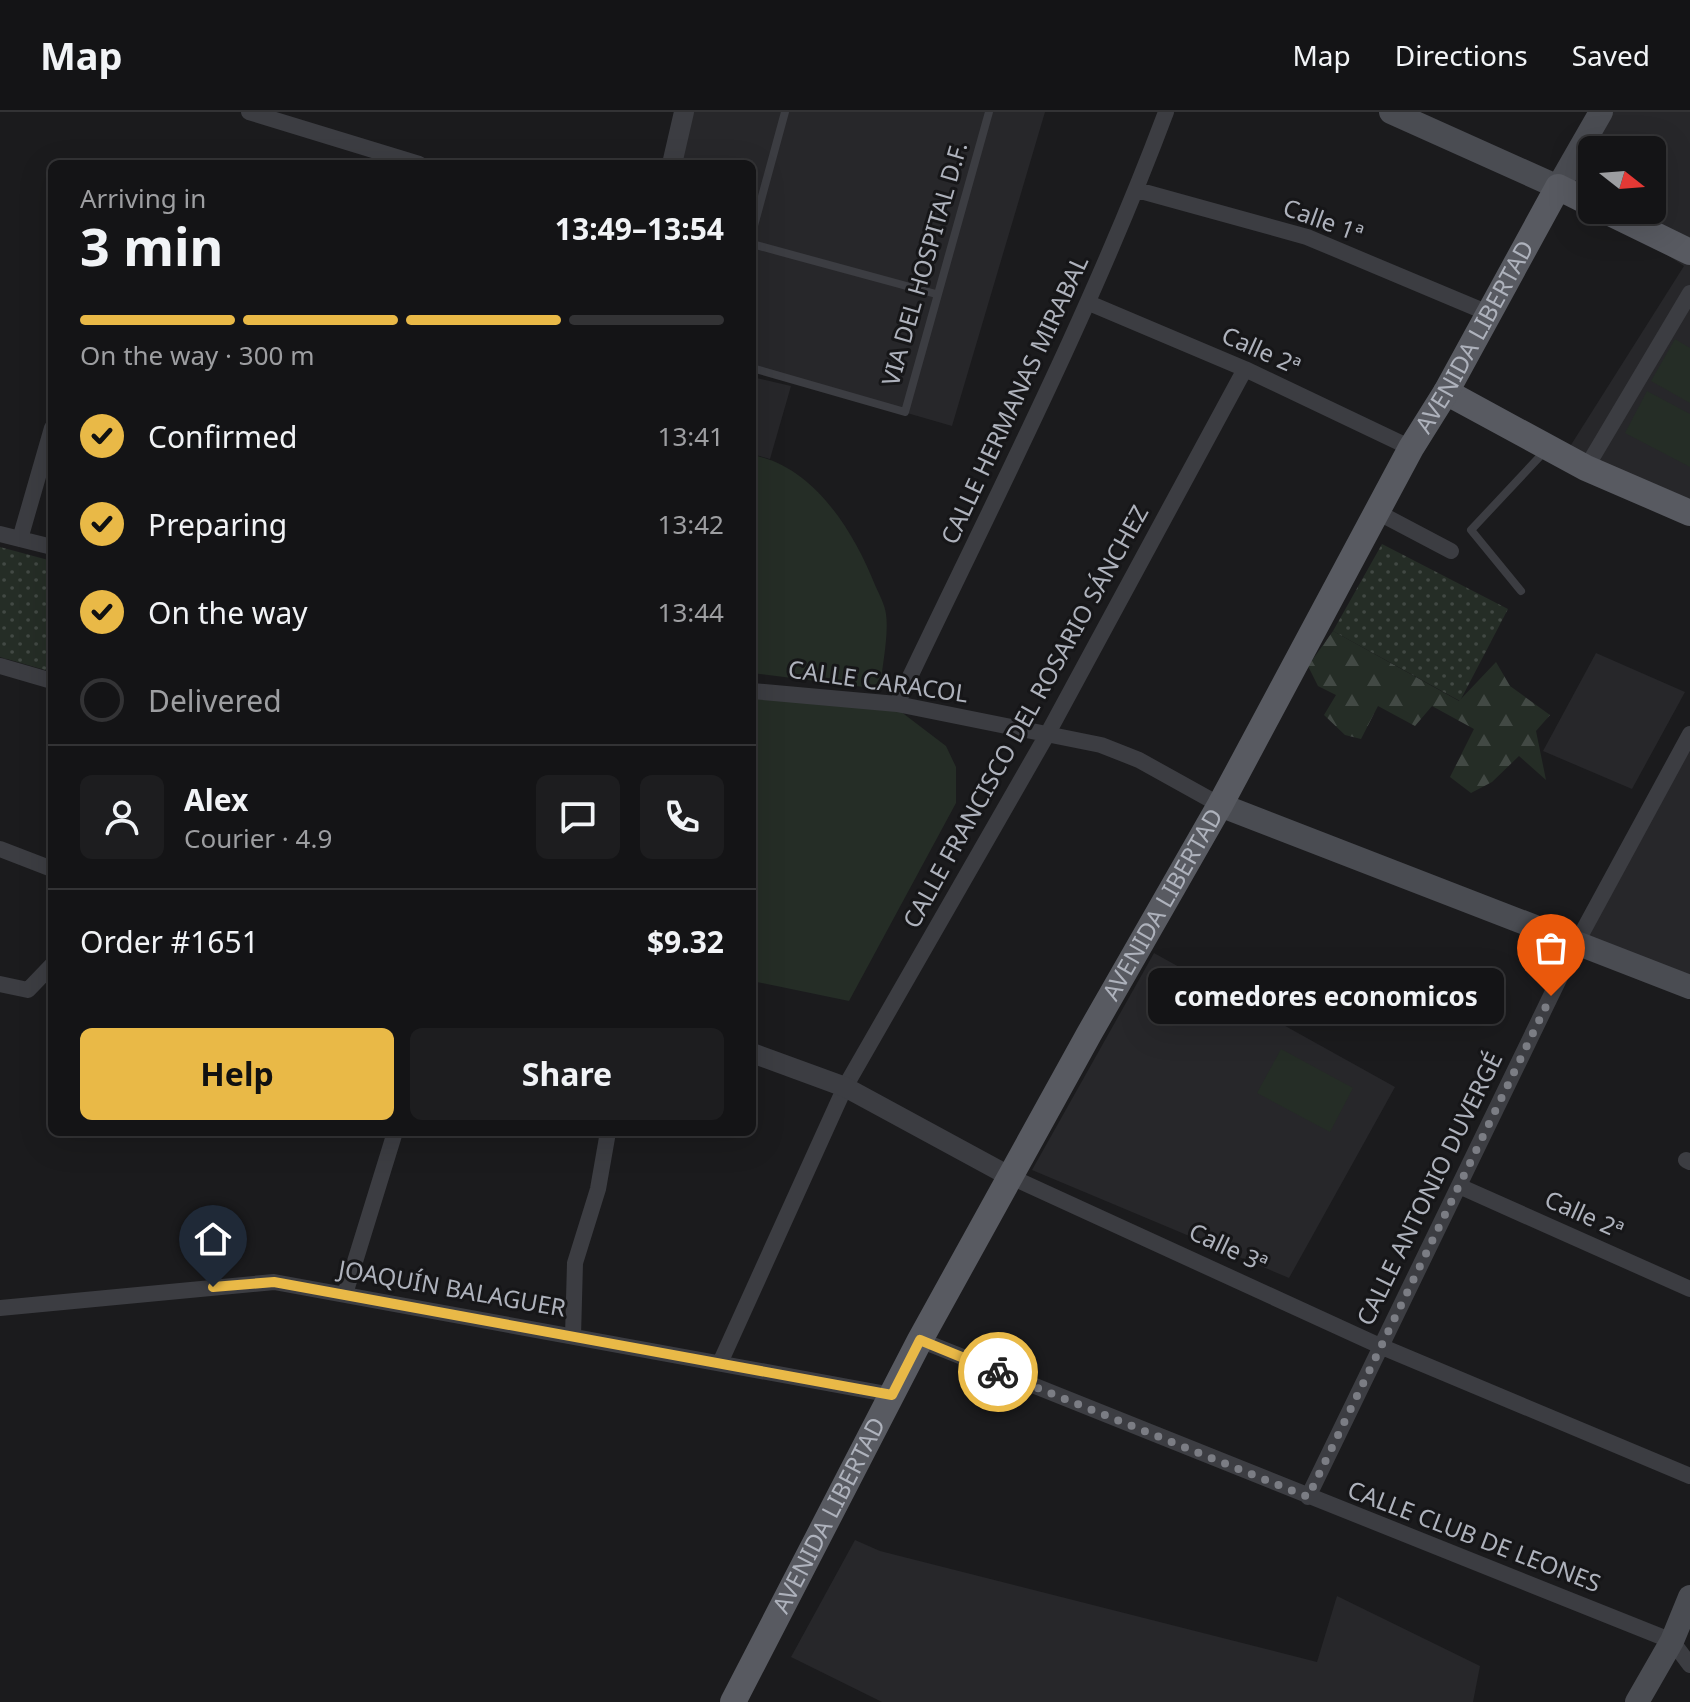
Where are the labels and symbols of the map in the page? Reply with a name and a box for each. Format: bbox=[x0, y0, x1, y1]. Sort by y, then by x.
north arrow bbox=[1578, 136, 1666, 224]
street label: VIA DEL HOSPITAL D.F. bbox=[873, 138, 974, 389]
street label: Calle 1ª bbox=[1279, 190, 1368, 249]
street label: AVENIDA LIBERTAD bbox=[1406, 234, 1541, 439]
street label: CALLE HERMANAS MIRABAL bbox=[932, 250, 1095, 549]
street label: Calle 2ª bbox=[1217, 318, 1306, 382]
street label: CALLE FRANCISCO DEL ROSARIO SÁNCHEZ bbox=[894, 499, 1155, 934]
street label: CALLE CARACOL bbox=[786, 652, 970, 709]
street label: AVENIDA LIBERTAD bbox=[1094, 802, 1230, 1006]
pin bbox=[1517, 914, 1585, 996]
callout: comedores economicos bbox=[1147, 968, 1503, 1024]
street label: CALLE ANTONIO DUVERGÉ bbox=[1348, 1046, 1509, 1331]
street label: Calle 2ª bbox=[1540, 1182, 1629, 1246]
pin bbox=[179, 1205, 247, 1287]
street label: Calle 3ª bbox=[1184, 1214, 1273, 1279]
street label: JOAQUÍN BALAGUER bbox=[334, 1251, 569, 1324]
courier bbox=[958, 1332, 1038, 1412]
street label: AVENIDA LIBERTAD bbox=[764, 1411, 892, 1618]
street label: CALLE CLUB DE LEONES bbox=[1343, 1472, 1606, 1599]

